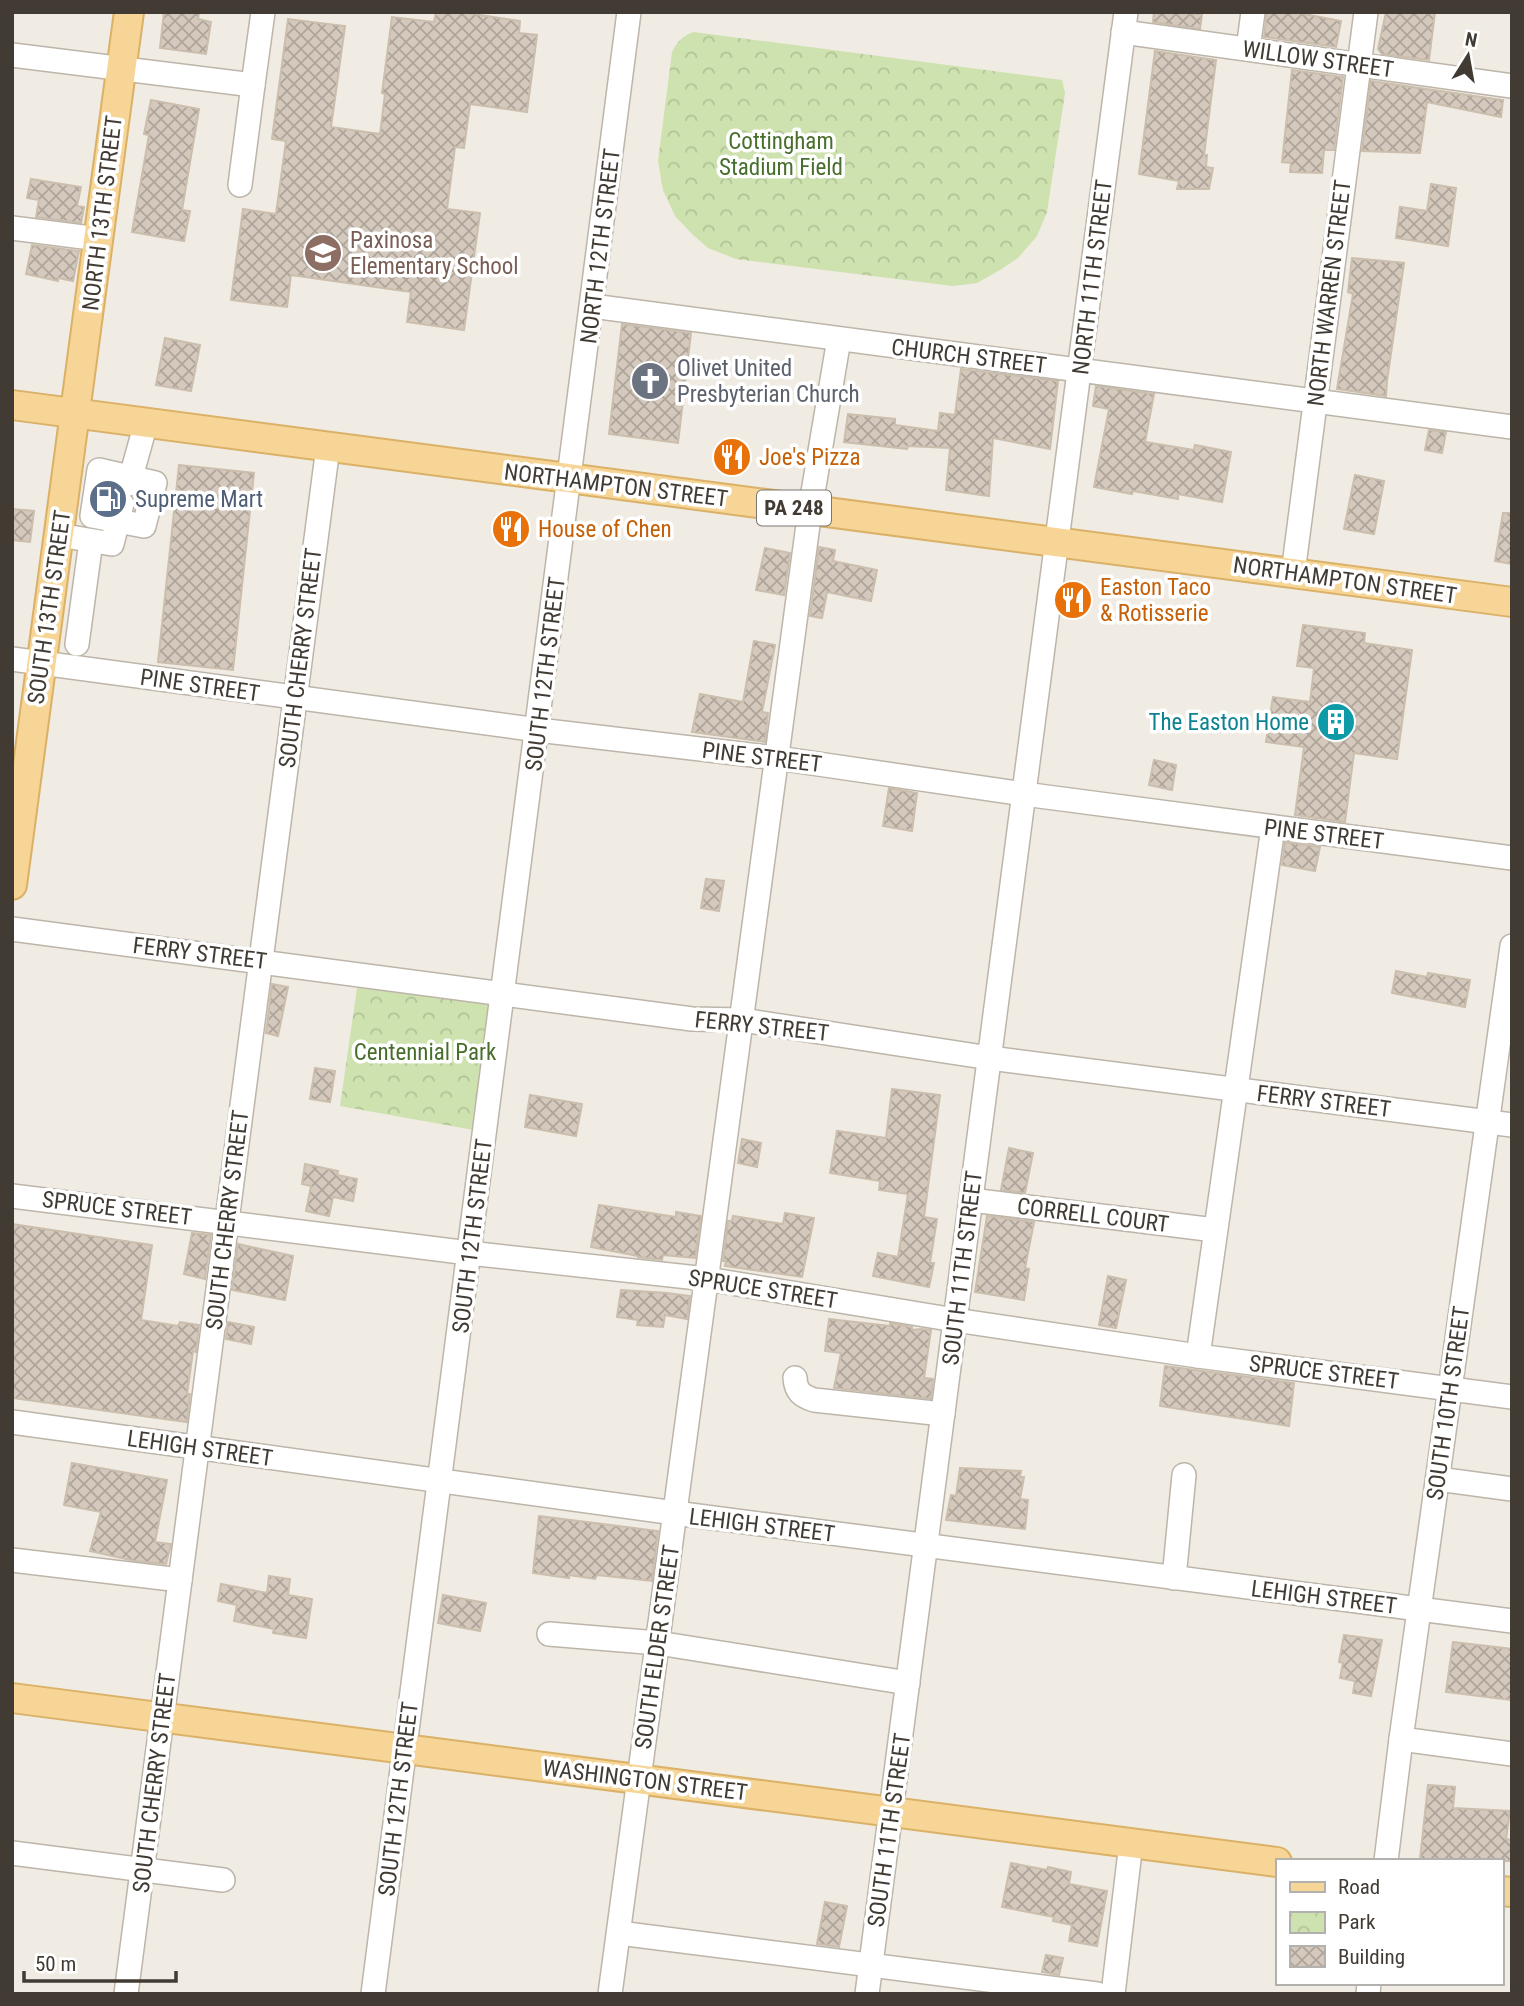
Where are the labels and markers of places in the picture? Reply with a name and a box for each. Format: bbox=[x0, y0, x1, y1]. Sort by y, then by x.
place label: Paxinosa Elementary School bbox=[350, 227, 519, 280]
school or university icon: Paxinosa Elementary School bbox=[302, 232, 344, 274]
place label: Olivet United Presbyterian Church bbox=[677, 355, 860, 408]
church icon: Olivet United Presbyterian Church bbox=[629, 360, 671, 402]
restaurant icon: Joe's Pizza bbox=[711, 436, 753, 478]
place label: Joe's Pizza bbox=[759, 444, 860, 471]
fuel station icon: Supreme Mart bbox=[87, 478, 129, 520]
place label: Supreme Mart bbox=[135, 486, 263, 513]
restaurant icon: House of Chen bbox=[490, 508, 532, 550]
place label: House of Chen bbox=[538, 516, 672, 543]
place label: Easton Taco & Rotisserie bbox=[1100, 574, 1211, 627]
restaurant icon: Easton Taco & Rotisserie bbox=[1052, 579, 1094, 621]
building icon: The Easton Home bbox=[1315, 701, 1357, 743]
place label: The Easton Home bbox=[1148, 709, 1309, 736]

